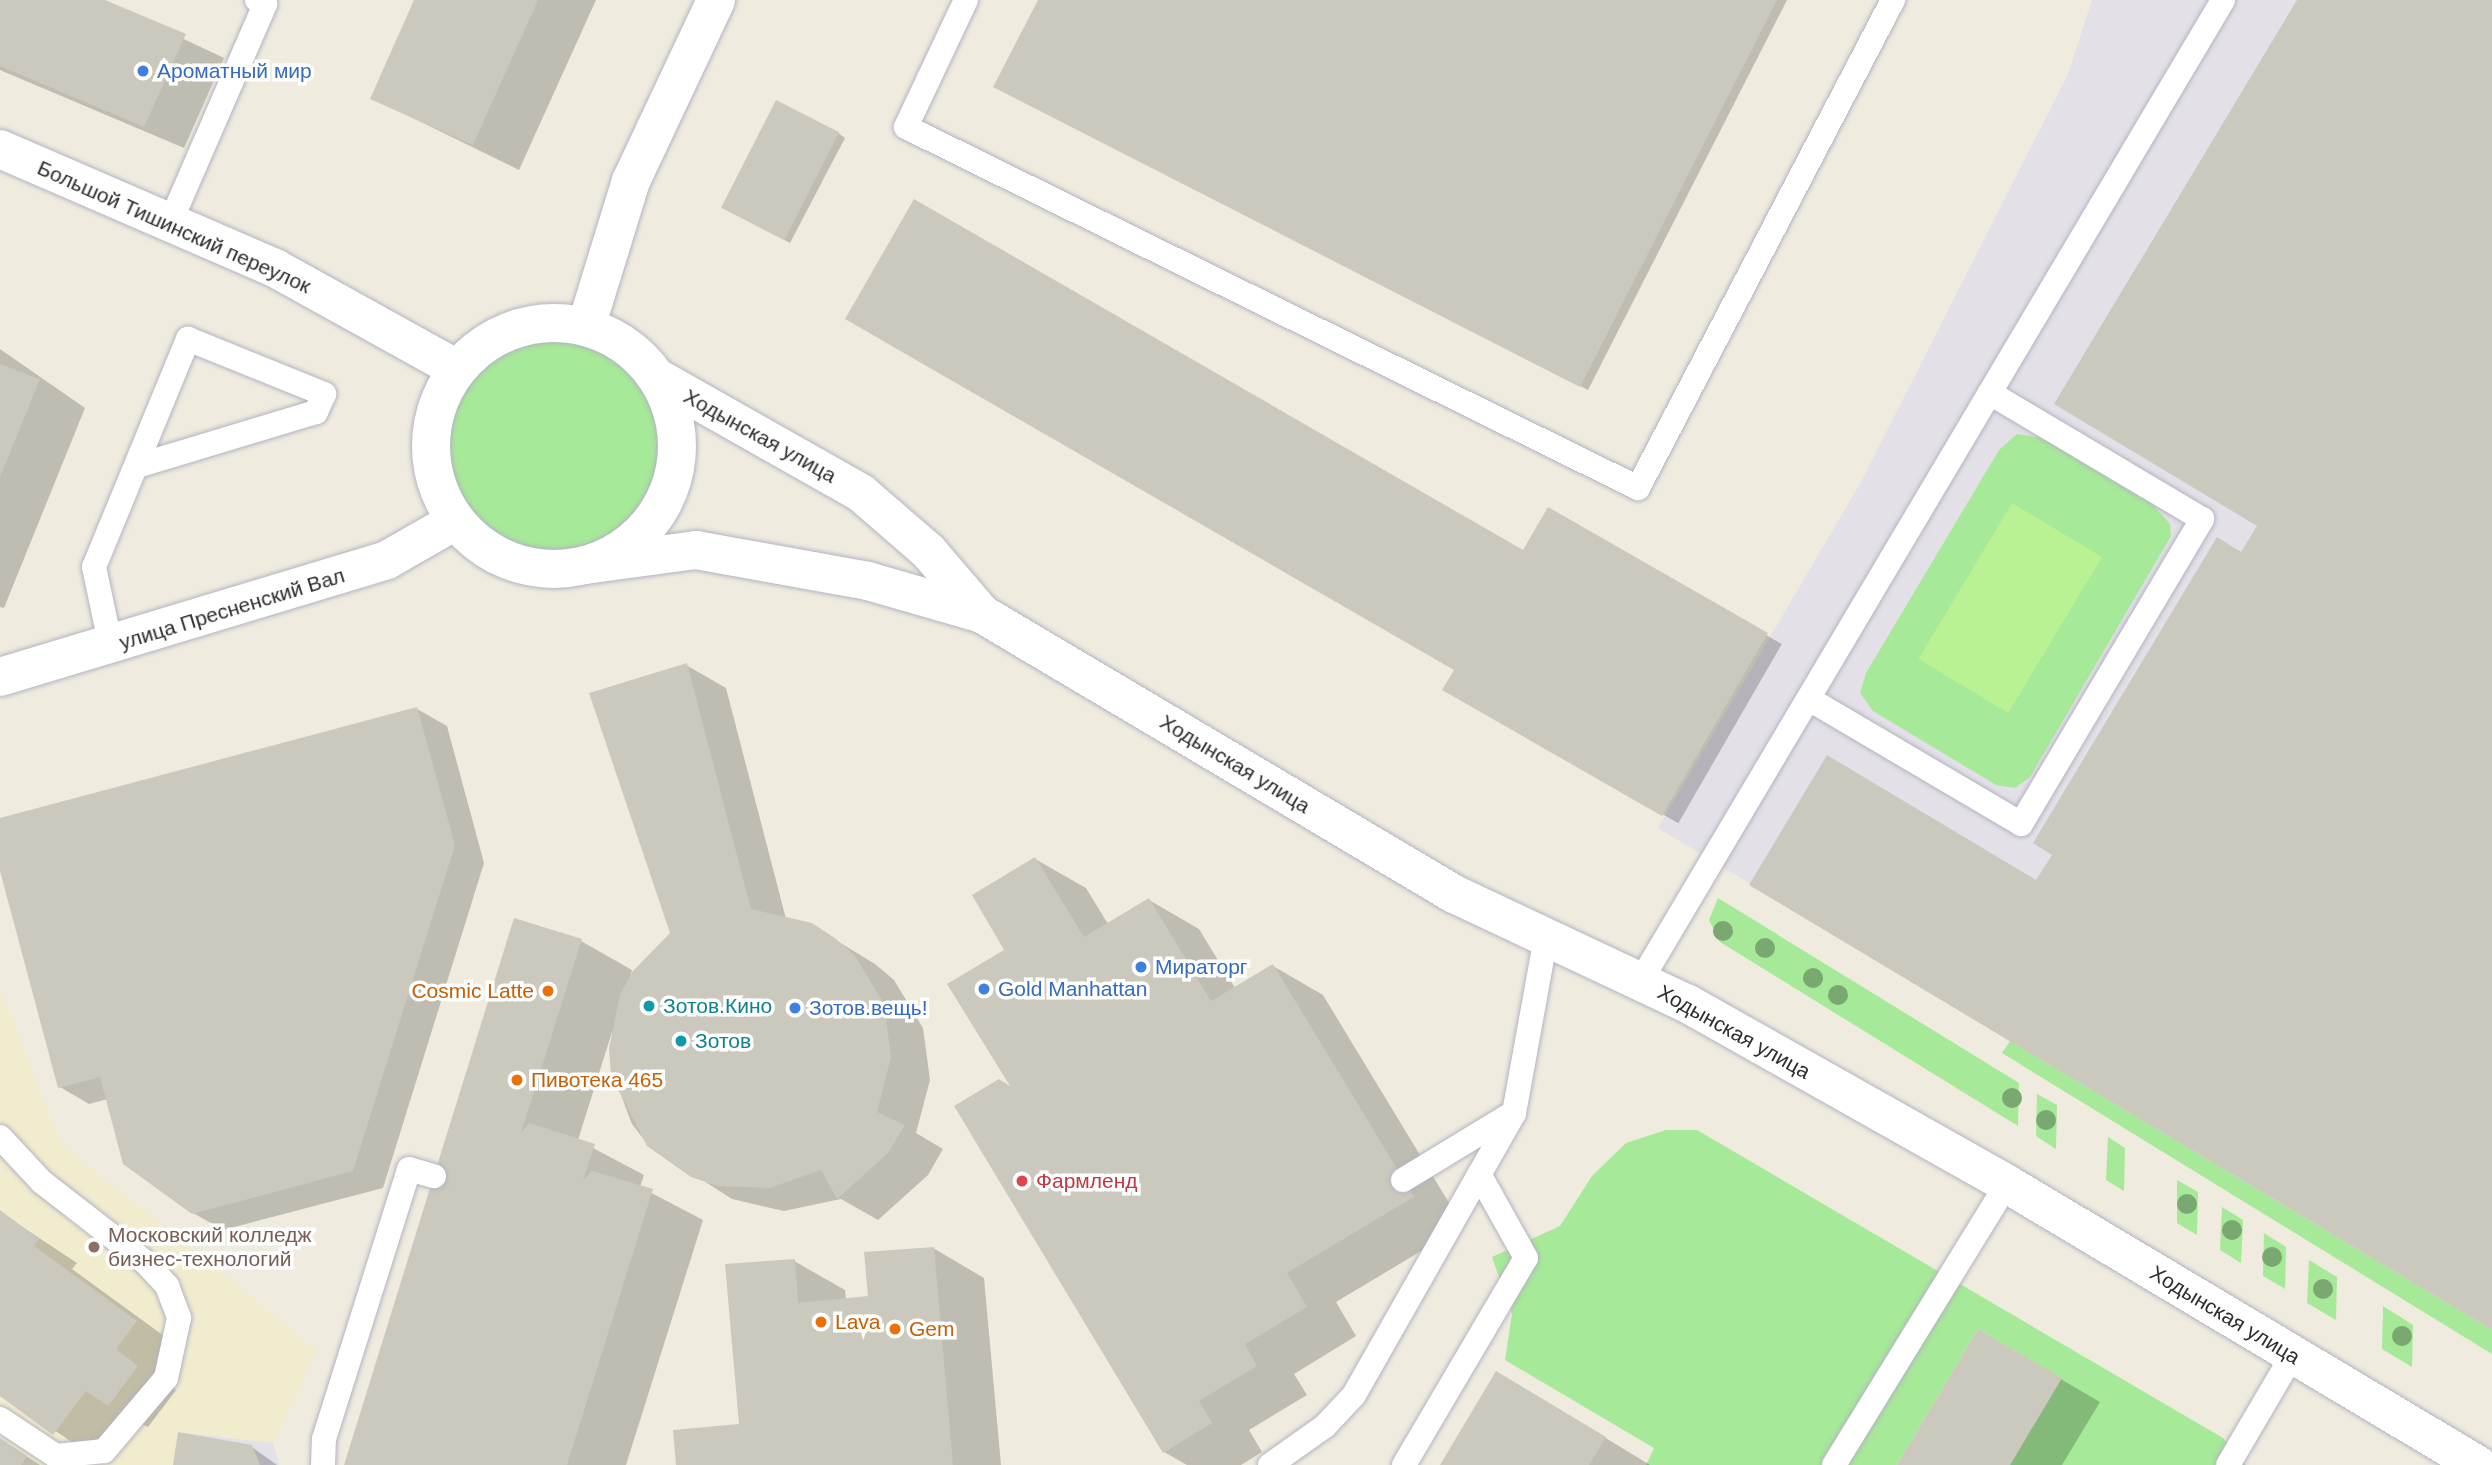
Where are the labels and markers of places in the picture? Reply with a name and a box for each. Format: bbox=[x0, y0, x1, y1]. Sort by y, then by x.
place label: Ароматный мир bbox=[157, 58, 312, 84]
marker: Ароматный мир bbox=[135, 63, 151, 79]
place label: Мираторг bbox=[1155, 954, 1248, 980]
marker: Мираторг bbox=[1133, 959, 1149, 975]
place label: Gold Manhattan bbox=[998, 976, 1147, 1002]
place label: Cosmic Latte bbox=[411, 978, 534, 1004]
marker: Gold Manhattan bbox=[976, 981, 992, 997]
marker: Cosmic Latte bbox=[540, 983, 556, 999]
place label: Зотов.Кино bbox=[663, 993, 772, 1019]
place label: Зотов.вещь! bbox=[809, 995, 928, 1021]
marker: Зотов.Кино bbox=[641, 998, 657, 1014]
marker: Зотов.вещь! bbox=[787, 1000, 803, 1016]
place label: Зотов bbox=[695, 1028, 751, 1054]
marker: Зотов bbox=[673, 1033, 689, 1049]
place label: Пивотека 465 bbox=[531, 1067, 663, 1093]
marker: Пивотека 465 bbox=[509, 1072, 525, 1088]
place label: Фармленд bbox=[1036, 1168, 1138, 1194]
marker: Фармленд bbox=[1014, 1173, 1030, 1189]
place label: Московский колледж бизнес-технологий bbox=[108, 1222, 312, 1272]
marker: Московский колледж бизнес-технологий bbox=[86, 1239, 102, 1255]
place label: Lava bbox=[835, 1309, 881, 1335]
marker: Lava bbox=[813, 1314, 829, 1330]
place label: Gem bbox=[909, 1316, 955, 1342]
marker: Gem bbox=[887, 1321, 903, 1337]

